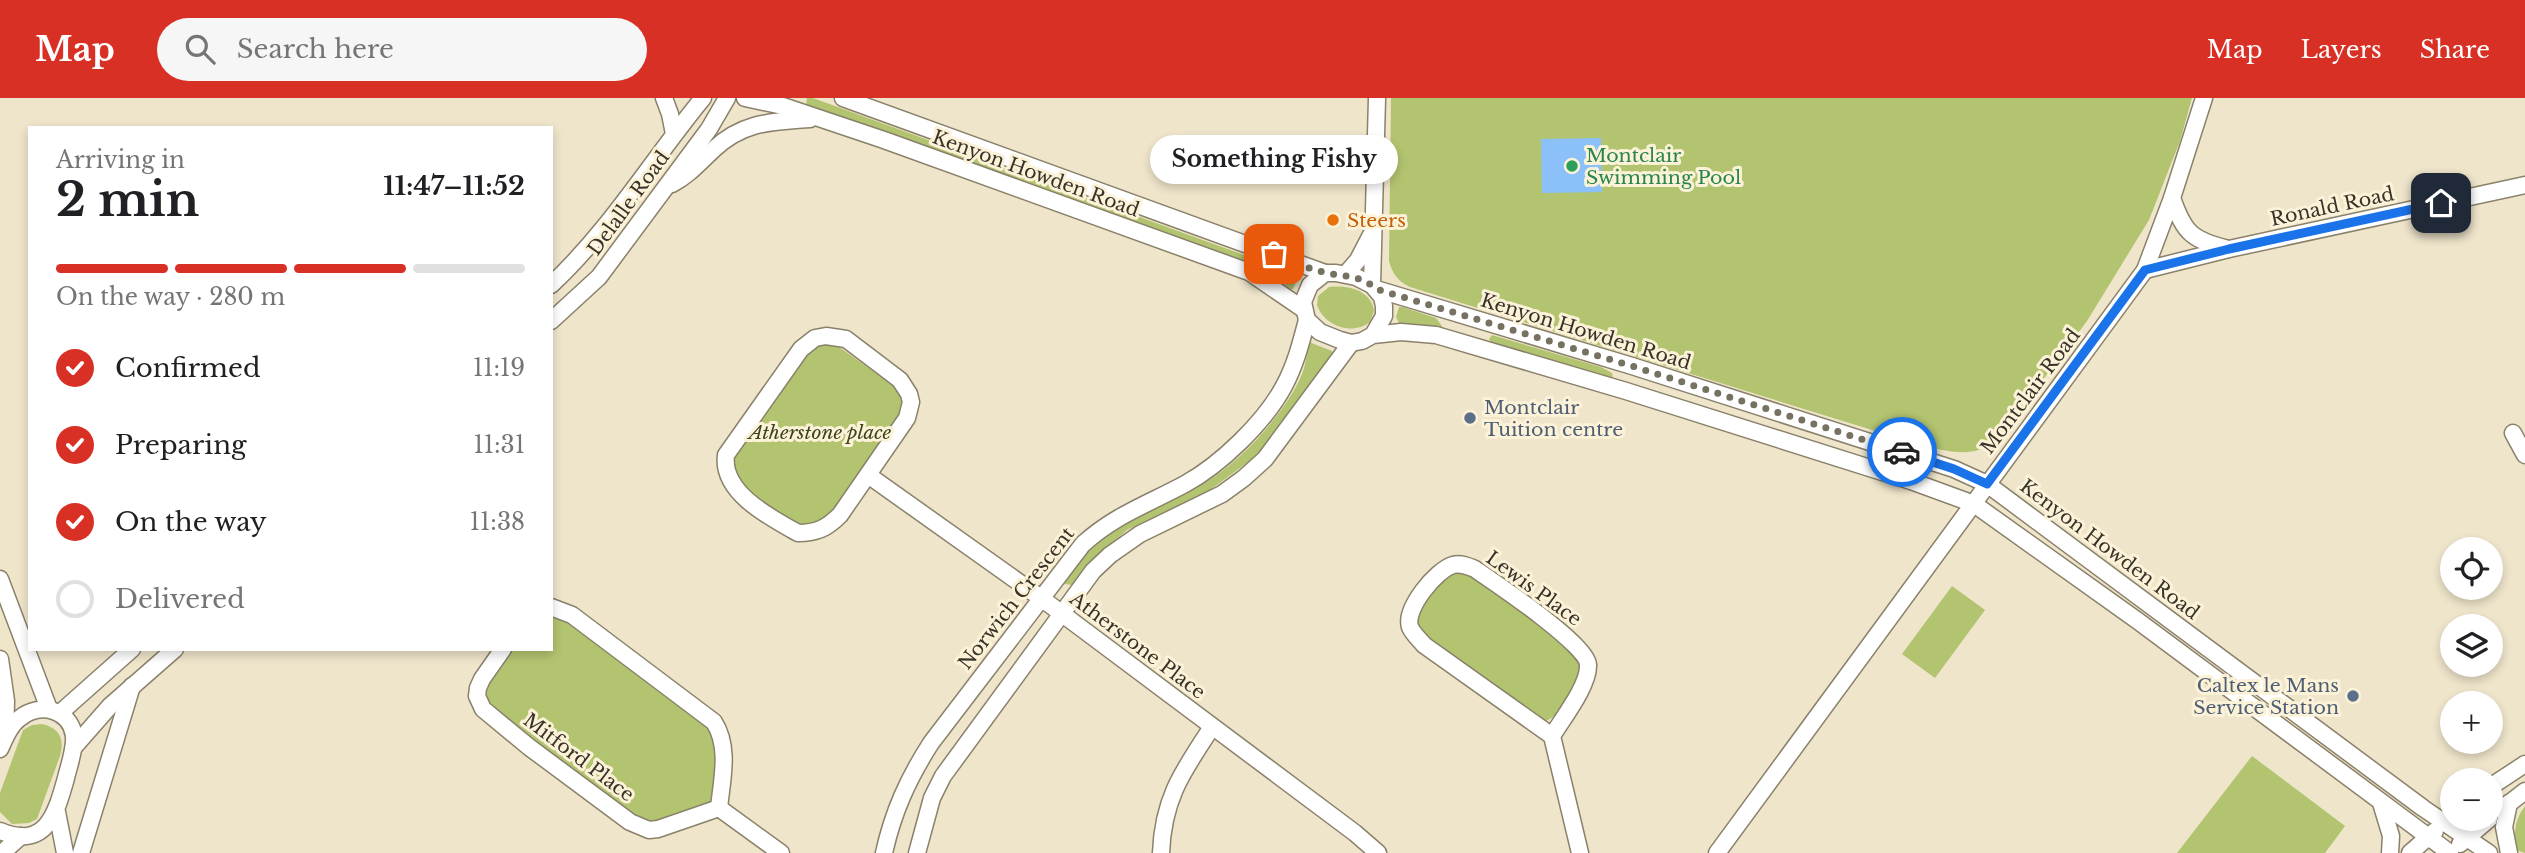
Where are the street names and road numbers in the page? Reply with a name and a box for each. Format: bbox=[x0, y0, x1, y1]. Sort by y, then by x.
street label: Kenyon Howden Road bbox=[929, 125, 1143, 222]
street label: Delalle Road bbox=[583, 146, 674, 260]
street label: Ronald Road bbox=[2268, 182, 2396, 231]
street label: Kenyon Howden Road bbox=[1478, 289, 1694, 374]
street label: Montclair Road bbox=[1976, 324, 2085, 458]
street label: Kenyon Howden Road bbox=[2016, 474, 2204, 624]
street label: Norwich Crescent bbox=[954, 522, 1080, 674]
street label: Lewis Place bbox=[1482, 546, 1586, 631]
street label: Atherstone Place bbox=[1065, 586, 1210, 704]
street label: Mitford Place bbox=[519, 708, 638, 806]

